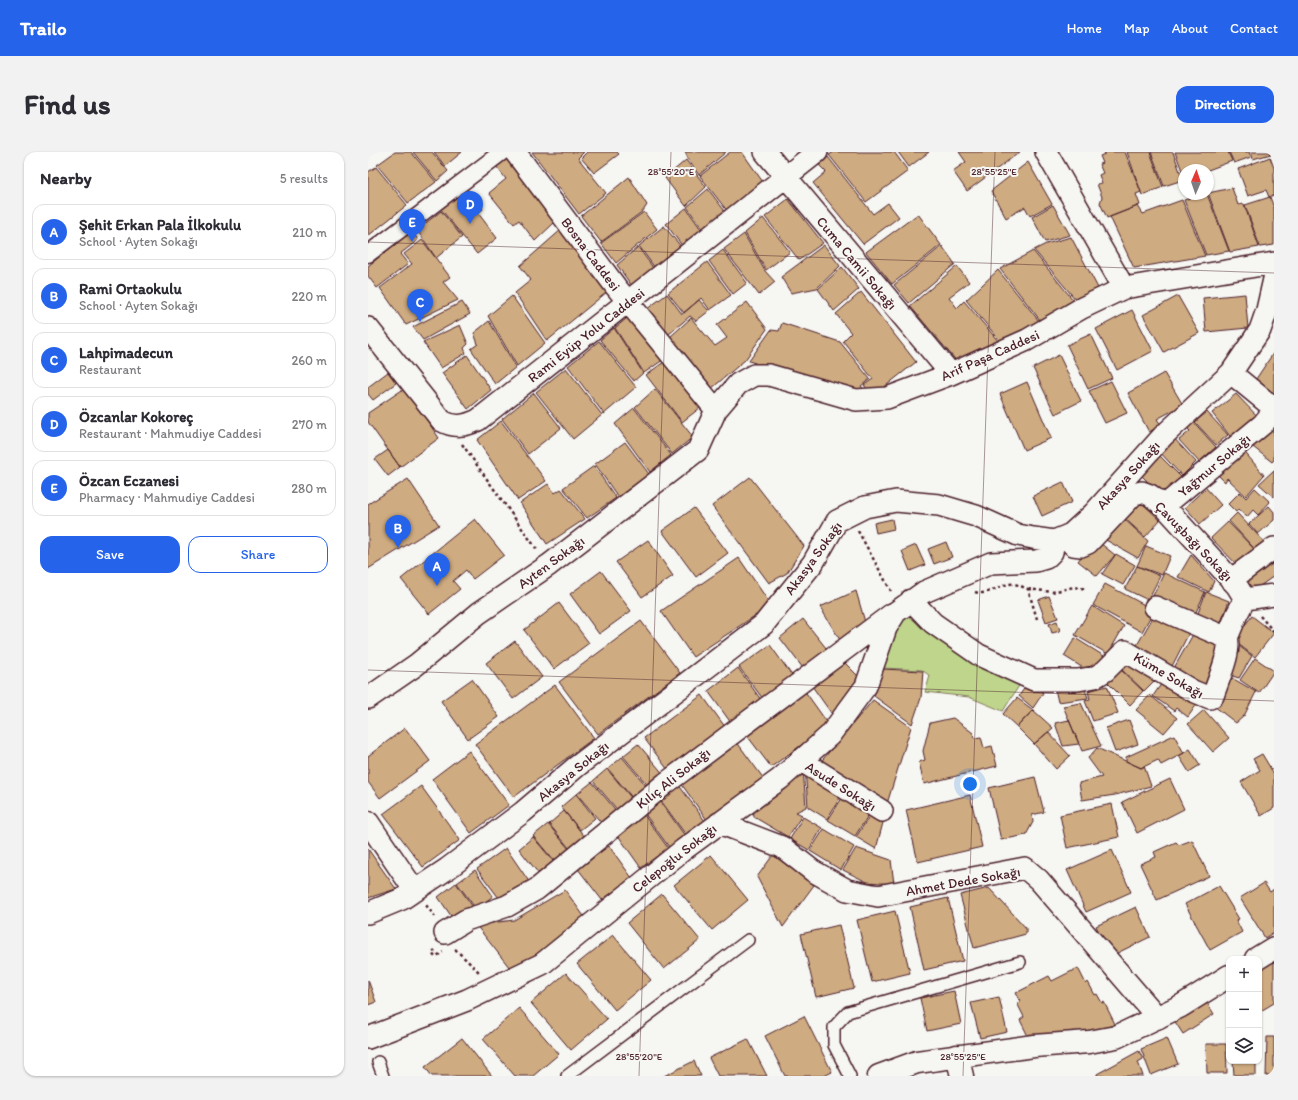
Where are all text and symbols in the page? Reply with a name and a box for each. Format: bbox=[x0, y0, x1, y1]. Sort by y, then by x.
text: Trailo bbox=[20, 17, 67, 40]
text: Home bbox=[1067, 20, 1102, 37]
text: Map bbox=[1124, 20, 1150, 37]
text: About bbox=[1172, 20, 1208, 37]
text: Contact bbox=[1230, 20, 1278, 37]
button: Directions bbox=[1176, 86, 1274, 123]
text: Find us bbox=[24, 87, 111, 121]
north arrow bbox=[1178, 164, 1214, 200]
text: 28°55'20"E bbox=[648, 165, 695, 178]
text: 28°55'25"E bbox=[971, 165, 1017, 178]
text: Nearby bbox=[40, 168, 92, 188]
text: 5 results bbox=[280, 171, 328, 186]
pin: D bbox=[457, 191, 483, 224]
pin: E bbox=[399, 209, 425, 242]
street label: Cuma Camii Sokağı bbox=[813, 213, 901, 313]
street label: Bosna Caddesi bbox=[557, 214, 624, 295]
text: Şehit Erkan Pala İlkokulu bbox=[79, 216, 241, 234]
text: A bbox=[50, 225, 58, 240]
text: 210 m bbox=[292, 225, 327, 240]
text: School · Ayten Sokağı bbox=[79, 234, 198, 249]
text: Rami Ortaokulu bbox=[79, 280, 182, 298]
street label: Rami Eyüp Yolu Caddesi bbox=[524, 284, 648, 386]
text: B bbox=[50, 289, 58, 304]
text: 220 m bbox=[291, 289, 327, 304]
pin: C bbox=[407, 289, 433, 322]
text: School · Ayten Sokağı bbox=[79, 298, 198, 313]
street label: Arif Paşa Caddesi bbox=[938, 326, 1042, 385]
text: Lahpimadecun bbox=[79, 344, 173, 362]
text: C bbox=[50, 353, 58, 368]
text: 260 m bbox=[291, 353, 327, 368]
text: Restaurant bbox=[79, 362, 141, 377]
text: Özcanlar Kokoreç bbox=[79, 408, 193, 426]
text: D bbox=[50, 417, 58, 432]
text: 270 m bbox=[292, 417, 327, 432]
text: Restaurant · Mahmudiye Caddesi bbox=[79, 426, 262, 441]
street label: Yağmur Sokağı bbox=[1175, 430, 1254, 501]
street label: Akasya Sokağı bbox=[1093, 437, 1164, 513]
text: Özcan Eczanesi bbox=[79, 472, 179, 490]
text: E bbox=[50, 481, 58, 496]
text: 280 m bbox=[291, 481, 327, 496]
text: Pharmacy · Mahmudiye Caddesi bbox=[79, 490, 255, 505]
street label: Çavuşbağı Sokağı bbox=[1151, 498, 1236, 585]
pin: B bbox=[385, 515, 411, 548]
street label: Akasya Sokağı bbox=[781, 518, 846, 598]
street label: Ayten Sokağı bbox=[515, 532, 588, 592]
button: Save bbox=[40, 536, 180, 573]
button: Share bbox=[188, 536, 328, 573]
pin: A bbox=[424, 553, 450, 586]
street label: Küme Sokağı bbox=[1131, 649, 1207, 702]
street label: Akasya Sokağı bbox=[534, 738, 612, 805]
street label: Kılıç Ali Sokağı bbox=[633, 744, 714, 813]
street label: Asude Sokağı bbox=[802, 758, 879, 815]
your location bbox=[960, 774, 980, 794]
street label: Celepoğlu Sokağı bbox=[629, 820, 720, 897]
street label: Ahmet Dede Sokağı bbox=[904, 863, 1022, 900]
map controls bbox=[1226, 956, 1262, 1064]
button: + bbox=[1226, 956, 1262, 992]
button: − bbox=[1226, 992, 1262, 1028]
button: layers bbox=[1226, 1028, 1262, 1064]
text: 28°55'20"E bbox=[616, 1050, 663, 1063]
text: 28°55'25"E bbox=[940, 1050, 986, 1063]

